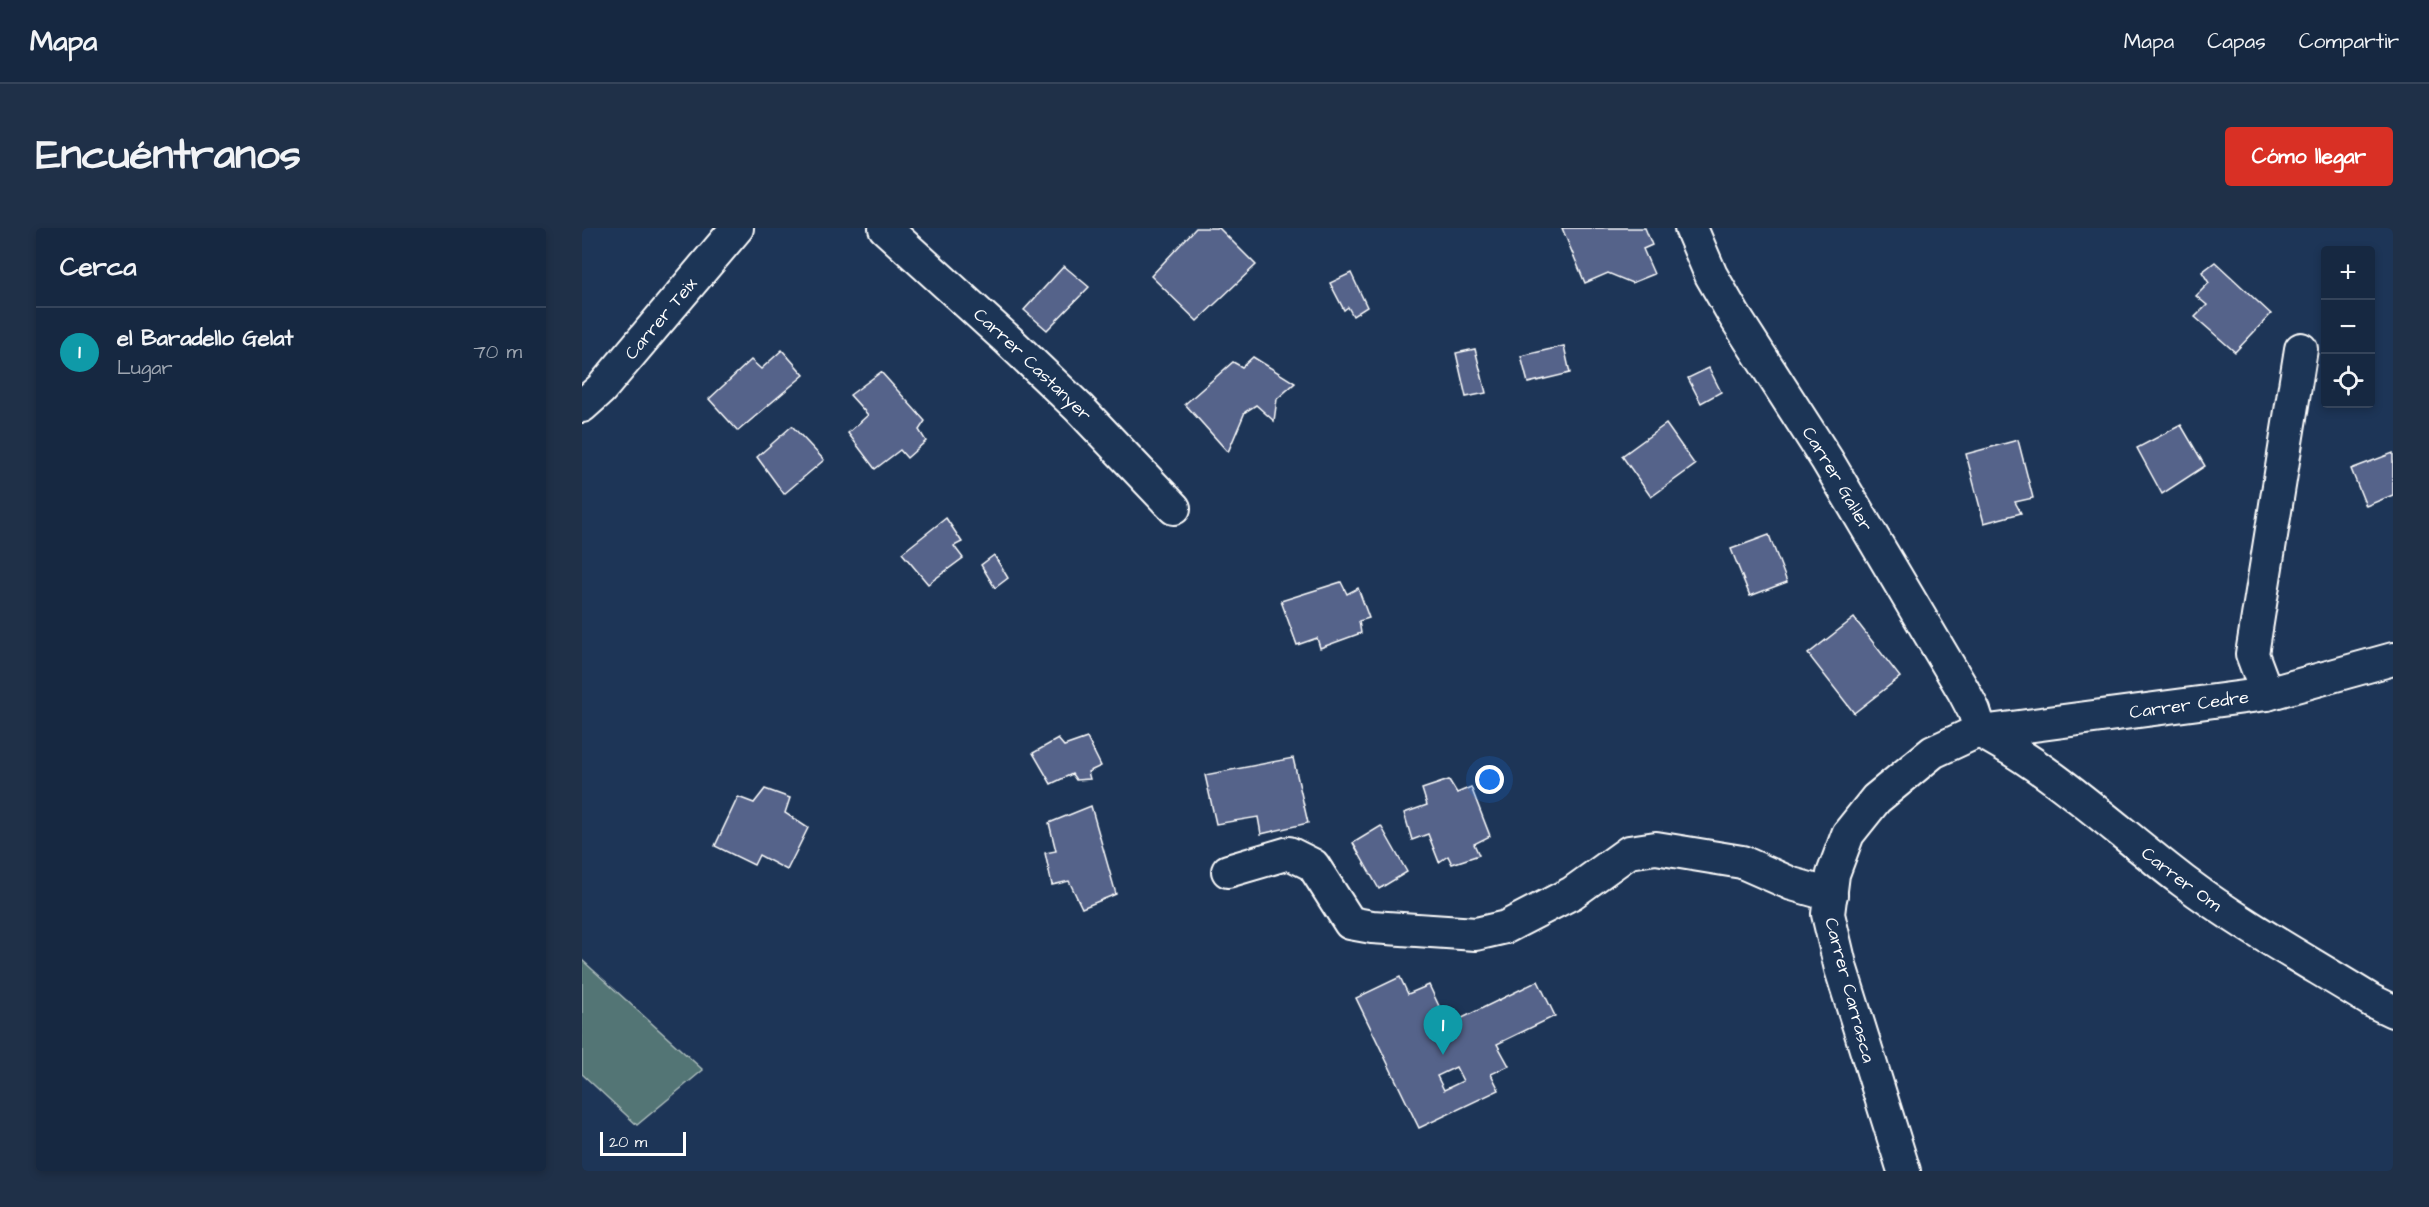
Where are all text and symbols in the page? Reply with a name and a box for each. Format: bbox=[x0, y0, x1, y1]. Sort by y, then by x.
text: Mapa bbox=[30, 22, 97, 61]
text: Mapa bbox=[2124, 27, 2174, 56]
text: Capas bbox=[2207, 27, 2266, 56]
text: Compartir bbox=[2299, 27, 2399, 56]
text: Encuéntranos bbox=[36, 127, 301, 185]
button: Cómo llegar bbox=[2225, 127, 2393, 186]
map controls bbox=[2321, 246, 2375, 408]
button: + bbox=[2321, 246, 2375, 300]
text: Cerca bbox=[60, 249, 137, 285]
street label: Carrer Teix bbox=[619, 272, 704, 365]
button: − bbox=[2321, 300, 2375, 354]
street label: Carrer Castanyer bbox=[968, 302, 1097, 427]
text: el Baradello Gelat bbox=[117, 323, 293, 354]
text: 1 bbox=[78, 338, 81, 366]
text: 70 m bbox=[474, 338, 522, 366]
text: Lugar bbox=[117, 354, 173, 382]
button: locate bbox=[2321, 354, 2375, 408]
street label: Carrer Gal·ler bbox=[1796, 422, 1878, 536]
street label: Carrer Cedre bbox=[2128, 685, 2251, 725]
your location bbox=[1475, 765, 1504, 794]
street label: Carrer Om bbox=[2136, 841, 2226, 918]
street label: Carrer Carrasca bbox=[1818, 915, 1881, 1065]
pin: 1 bbox=[1424, 1006, 1462, 1055]
scale bar bbox=[600, 1129, 686, 1156]
text: 20 m bbox=[609, 1131, 647, 1153]

